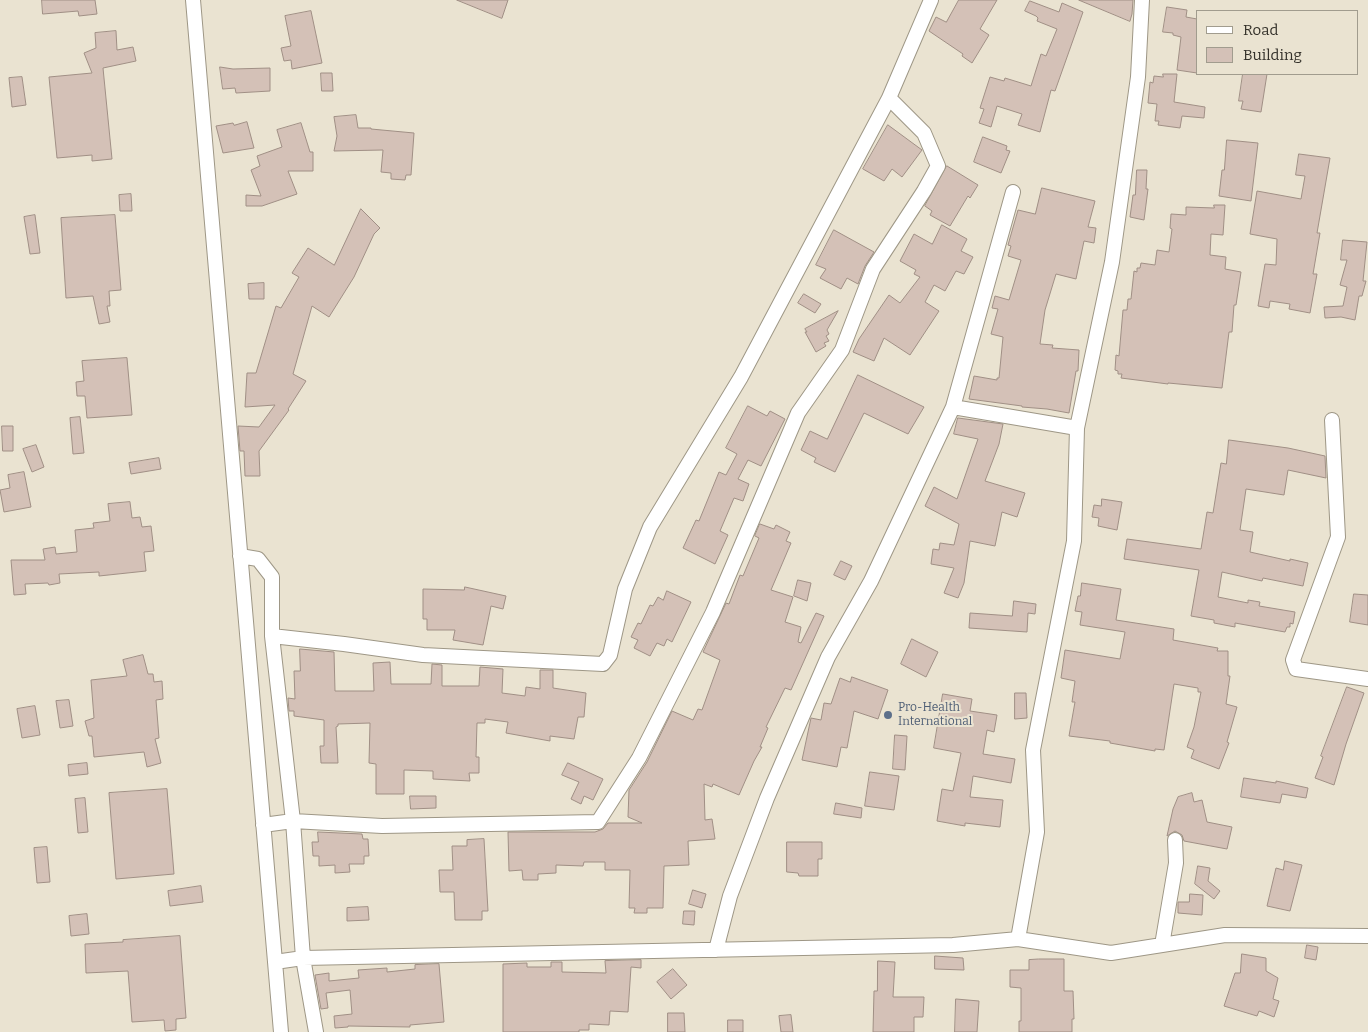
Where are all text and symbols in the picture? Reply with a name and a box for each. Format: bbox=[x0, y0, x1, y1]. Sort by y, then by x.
legend bbox=[1196, 10, 1358, 75]
text: Road bbox=[1243, 21, 1278, 39]
text: Building bbox=[1243, 46, 1302, 64]
place label: Pro-Health International bbox=[898, 701, 972, 729]
marker: Pro-Health International bbox=[882, 709, 894, 721]

